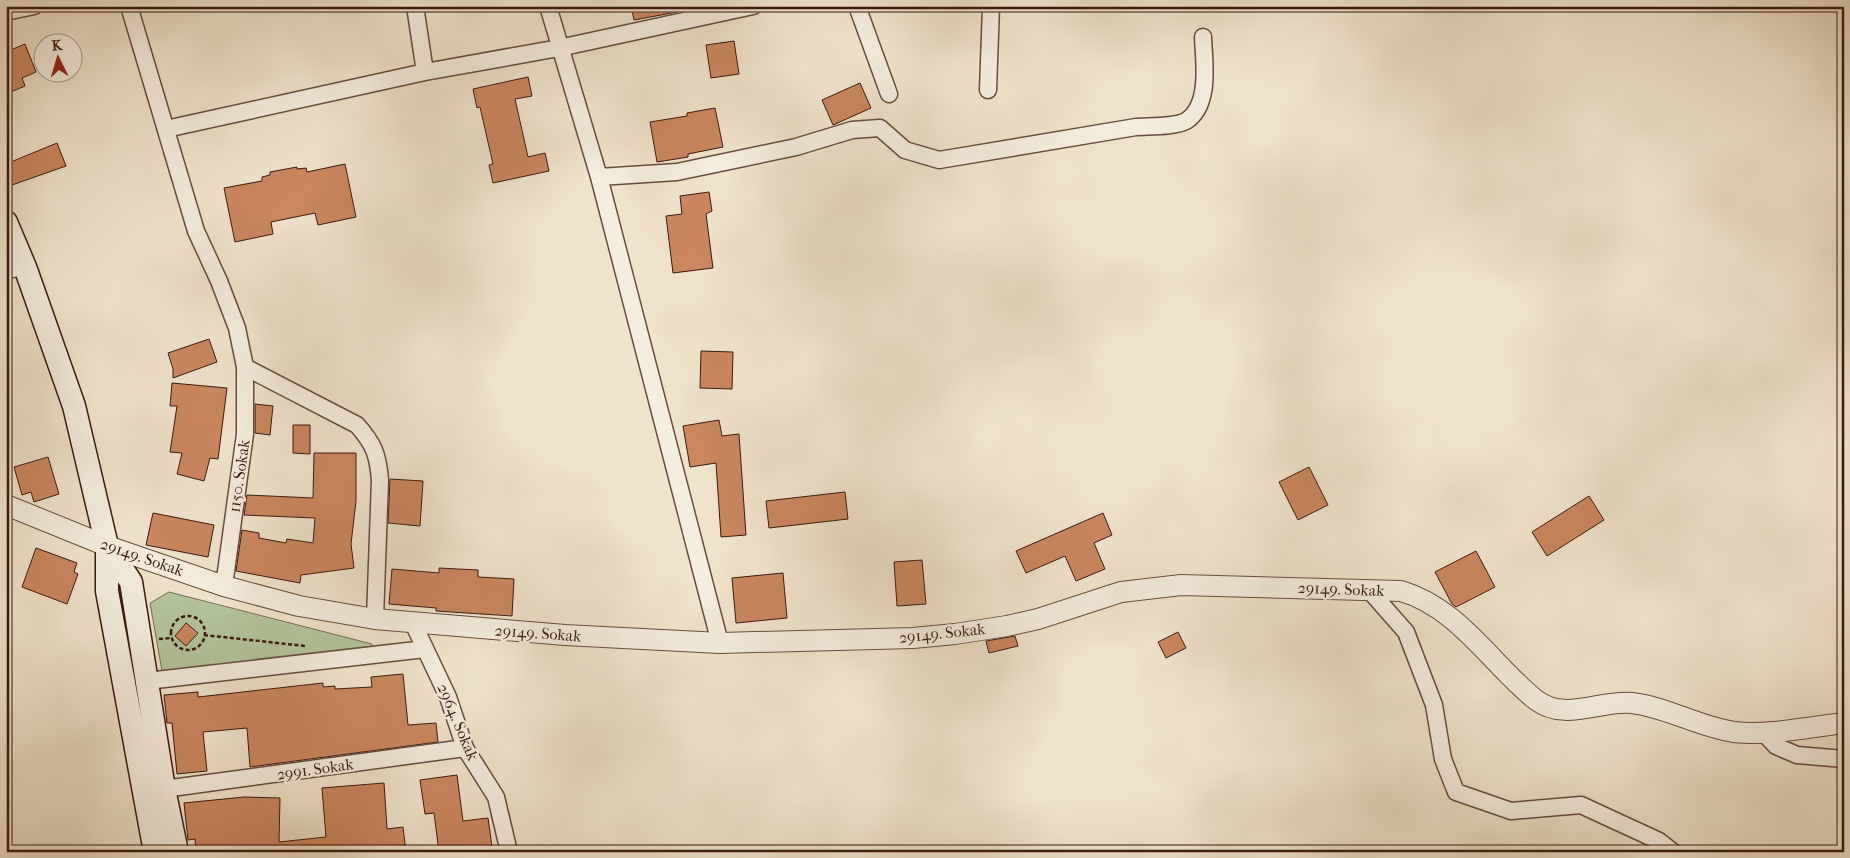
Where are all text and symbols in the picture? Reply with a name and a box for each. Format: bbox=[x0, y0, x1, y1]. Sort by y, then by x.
north arrow bbox=[32, 32, 82, 82]
text: K bbox=[51, 37, 64, 54]
street label: 1150. Sokak bbox=[224, 437, 254, 514]
street label: 29149. Sokak bbox=[98, 534, 187, 580]
street label: 29149. Sokak bbox=[1297, 578, 1385, 600]
street label: 29149. Sokak bbox=[898, 619, 987, 647]
street label: 29149. Sokak bbox=[494, 620, 583, 646]
street label: 2964. Sokak bbox=[433, 681, 483, 764]
street label: 2991. Sokak bbox=[275, 754, 355, 784]

